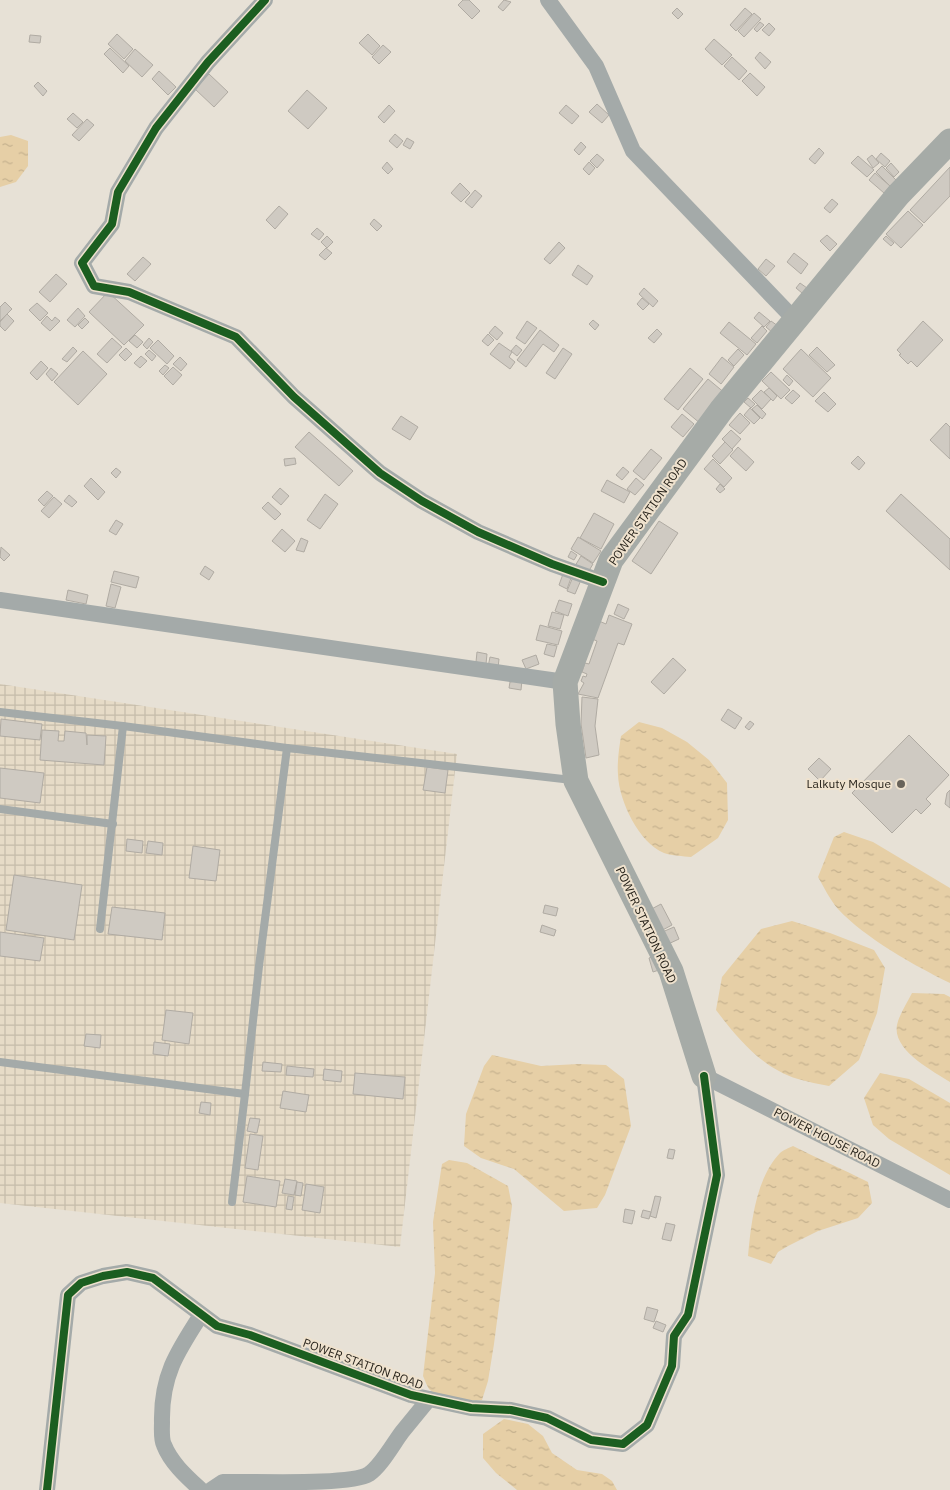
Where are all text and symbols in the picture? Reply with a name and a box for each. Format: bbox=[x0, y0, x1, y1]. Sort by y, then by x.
street label: POWER STATION ROAD bbox=[605, 455, 690, 568]
place label: Lalkuty Mosque bbox=[807, 776, 891, 791]
marker: Lalkuty Mosque bbox=[895, 778, 907, 790]
street label: POWER STATION ROAD bbox=[613, 864, 680, 985]
street label: POWER HOUSE ROAD bbox=[771, 1104, 883, 1171]
street label: POWER STATION ROAD bbox=[301, 1335, 425, 1392]

